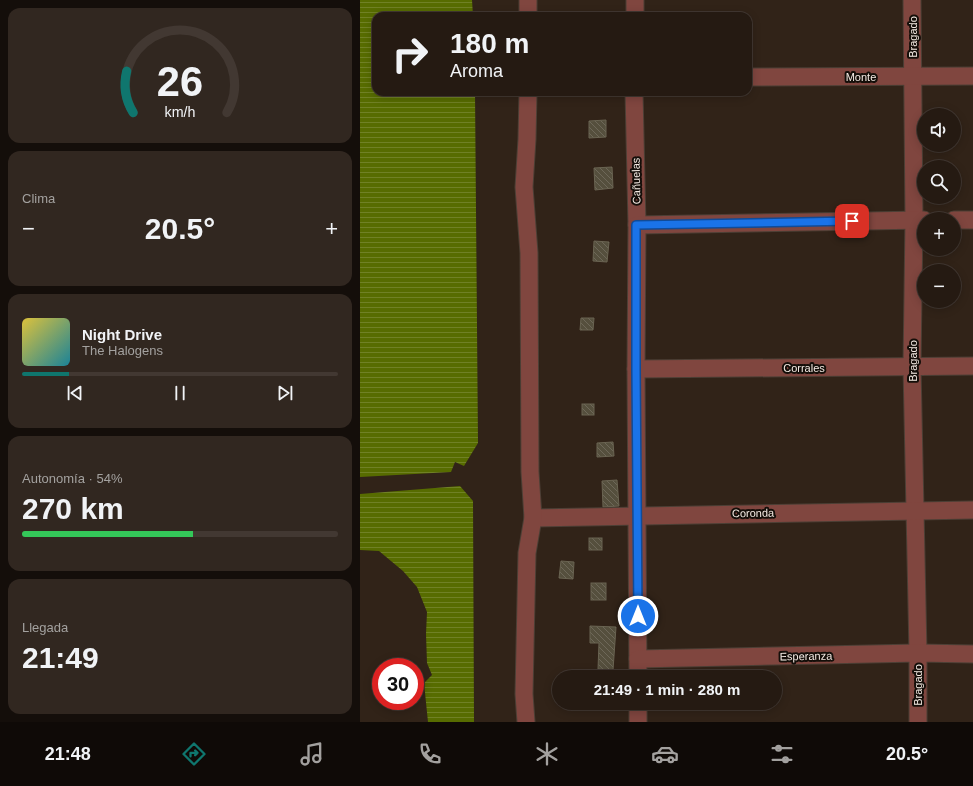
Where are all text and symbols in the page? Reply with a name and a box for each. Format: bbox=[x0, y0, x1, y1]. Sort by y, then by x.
street label: Bragado bbox=[907, 16, 919, 58]
icon: right bbox=[384, 28, 436, 80]
text: 180 m bbox=[450, 28, 529, 59]
text: 26 bbox=[157, 58, 203, 105]
text: Aroma bbox=[450, 61, 503, 81]
street label: Monte bbox=[846, 71, 876, 83]
text: km/h bbox=[165, 104, 196, 120]
map controls bbox=[917, 108, 961, 308]
button: sound bbox=[917, 108, 961, 152]
street label: Cañuelas bbox=[630, 157, 642, 204]
button: search bbox=[917, 160, 961, 204]
text: Clima bbox=[22, 191, 55, 206]
pin bbox=[835, 204, 869, 238]
icon: arrive bbox=[841, 210, 863, 232]
text: 20.5° bbox=[145, 212, 215, 245]
button: + bbox=[917, 212, 961, 256]
text: − bbox=[22, 216, 35, 241]
text: + bbox=[325, 216, 338, 241]
button: − bbox=[917, 264, 961, 308]
text: Night Drive bbox=[82, 326, 162, 343]
street label: Bragado bbox=[907, 340, 919, 382]
text: The Halogens bbox=[82, 343, 163, 358]
street label: Corrales bbox=[783, 362, 825, 374]
icon: previous bbox=[64, 382, 86, 404]
icon: pause bbox=[169, 382, 191, 404]
icon: next bbox=[274, 382, 296, 404]
text: Autonomía · 54% bbox=[22, 471, 122, 486]
text: 270 km bbox=[22, 492, 124, 525]
street label: Coronda bbox=[732, 507, 775, 519]
position arrow bbox=[617, 595, 659, 637]
text: Llegada bbox=[22, 620, 68, 635]
text: 21:49 bbox=[22, 641, 99, 674]
street label: Esperanza bbox=[780, 650, 833, 662]
speed limit sign: 30 bbox=[372, 658, 424, 710]
street label: Bragado bbox=[912, 664, 924, 706]
text: 21:49 · 1 min · 280 m bbox=[594, 681, 740, 698]
icon: directions bbox=[180, 740, 208, 768]
icon: music bbox=[298, 740, 326, 768]
icon: phone bbox=[416, 740, 444, 768]
icon: climate bbox=[533, 740, 561, 768]
icon: car bbox=[651, 740, 679, 768]
icon: filters bbox=[768, 740, 796, 768]
text: 21:48 bbox=[45, 744, 91, 764]
text: 20.5° bbox=[886, 744, 928, 764]

